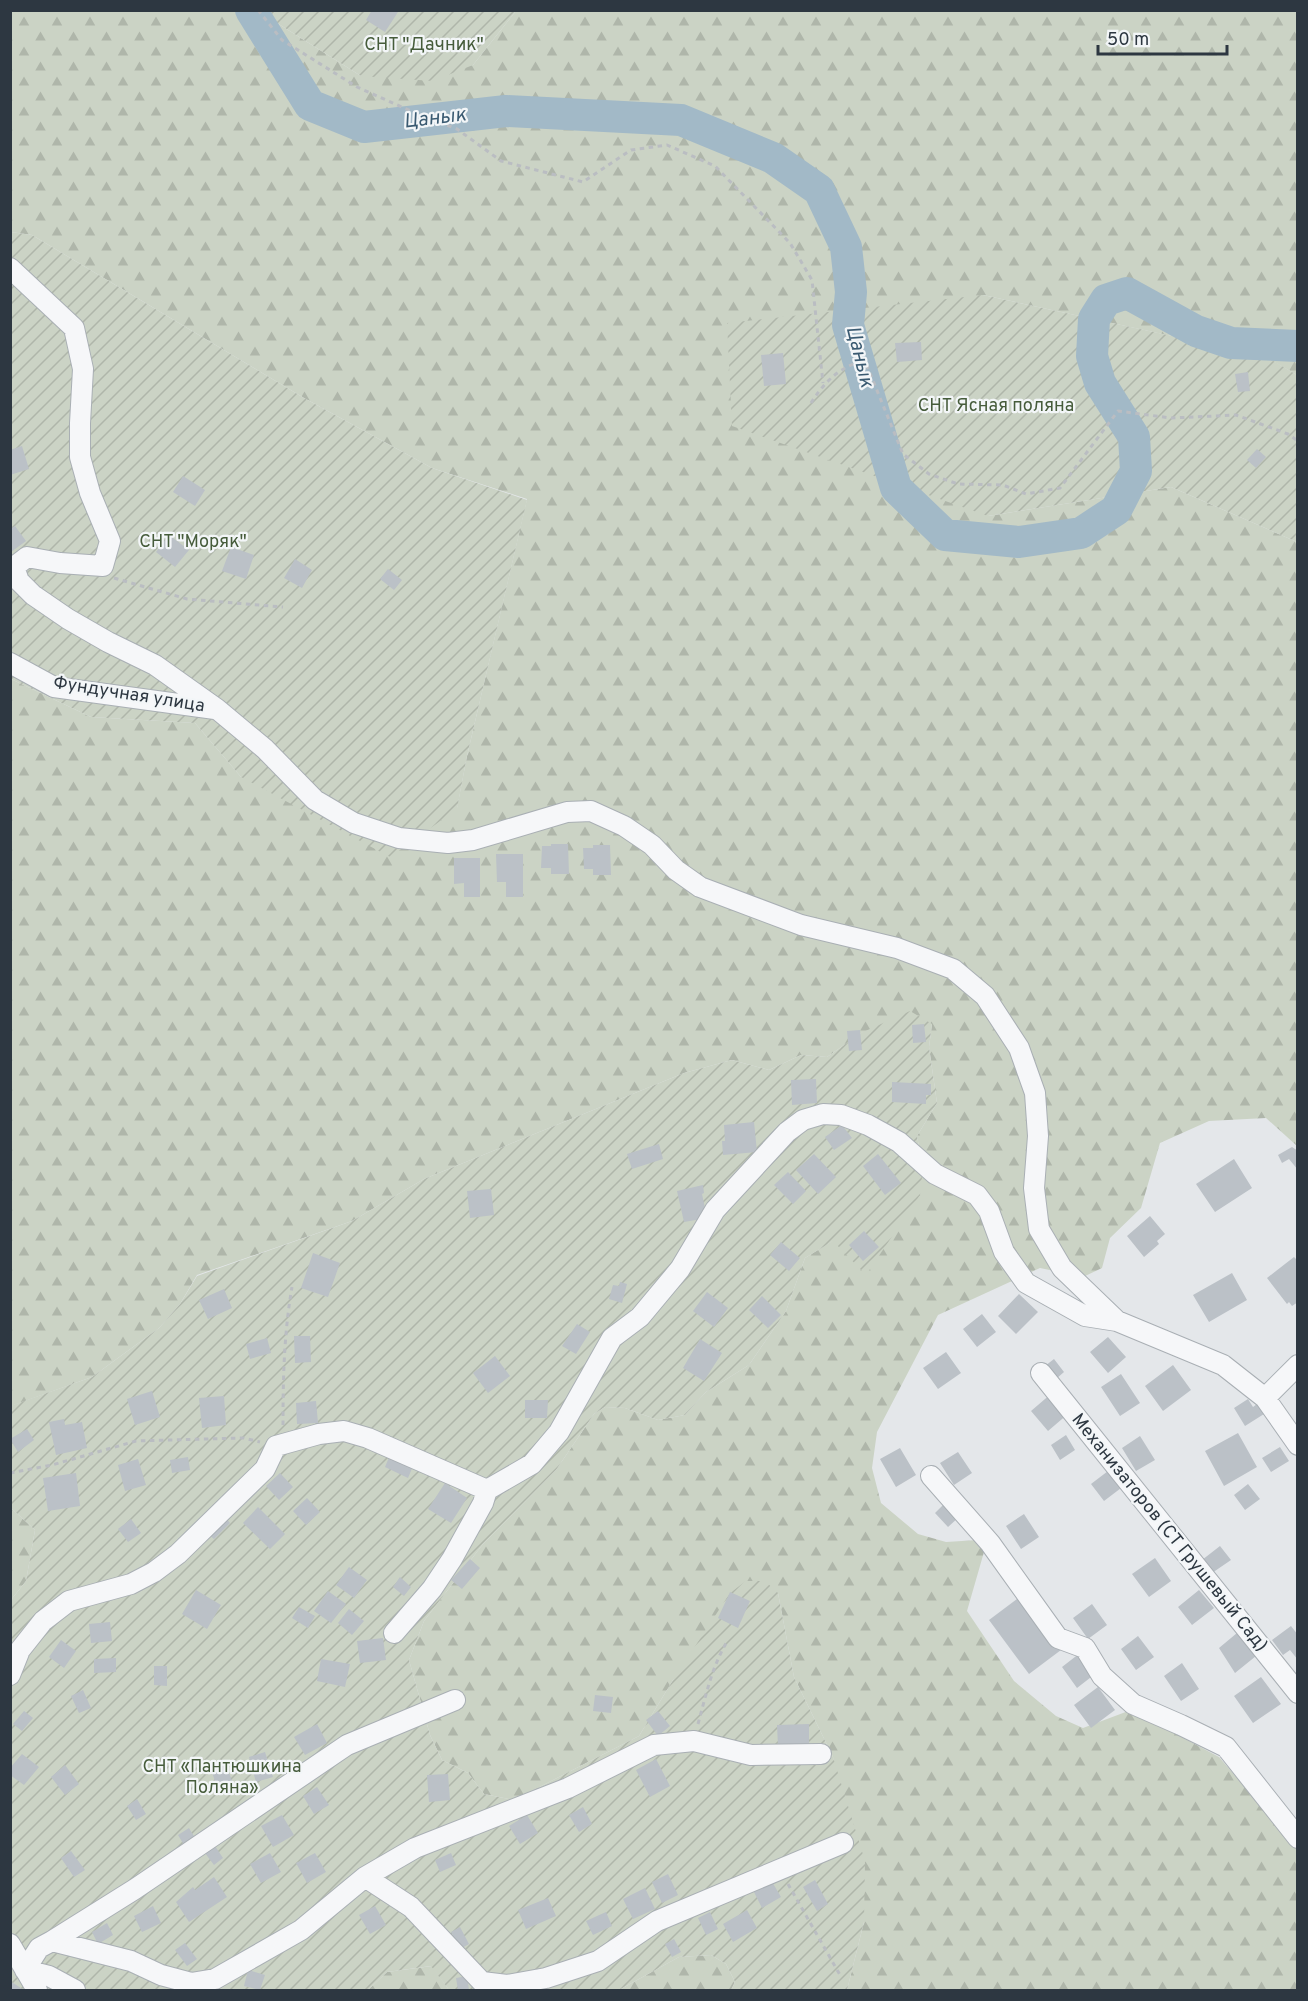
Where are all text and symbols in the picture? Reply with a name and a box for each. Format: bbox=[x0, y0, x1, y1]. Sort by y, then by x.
scale bar bbox=[1098, 18, 1227, 56]
text: 50 m bbox=[1107, 29, 1149, 52]
park label: СНТ "Дачник" bbox=[364, 34, 484, 57]
water label: Цанык bbox=[402, 102, 468, 136]
water label: Цанык bbox=[839, 323, 879, 391]
park label: СНТ Ясная поляна bbox=[918, 395, 1074, 418]
park label: СНТ "Моряк" bbox=[139, 531, 247, 554]
street label: Фундучная улица bbox=[52, 672, 206, 718]
street label: Механизаторов (СТ Грушевый Сад) bbox=[1066, 1409, 1272, 1657]
park label: СНТ «Пантюшкина Поляна» bbox=[142, 1756, 302, 1800]

